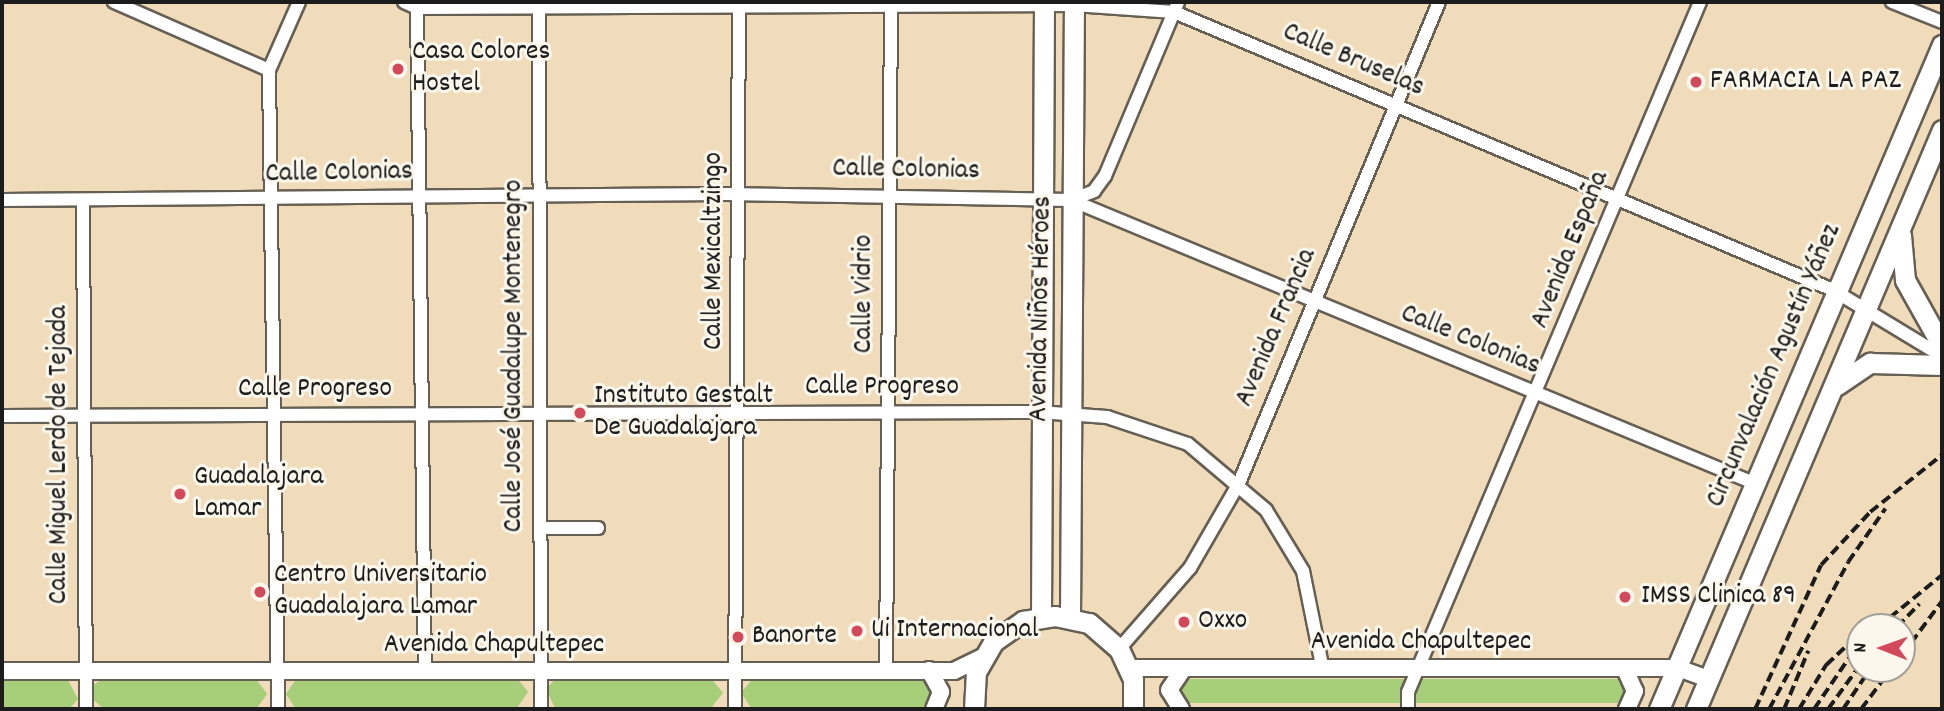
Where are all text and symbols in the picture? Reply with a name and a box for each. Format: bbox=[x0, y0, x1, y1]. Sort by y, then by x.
street label: Calle Bruselas bbox=[1277, 16, 1429, 106]
place label: Casa Colores Hostel bbox=[412, 36, 550, 102]
marker: Casa Colores Hostel bbox=[390, 61, 406, 77]
place label: FARMACIA LA PAZ bbox=[1710, 65, 1901, 99]
marker: FARMACIA LA PAZ bbox=[1688, 74, 1704, 90]
street label: Calle Mexicaltzingo bbox=[698, 152, 732, 350]
street label: Calle Colonias bbox=[832, 153, 980, 189]
street label: Calle Colonias bbox=[265, 156, 413, 192]
street label: Avenida España bbox=[1524, 166, 1618, 334]
street label: Calle José Guadalupe Montenegro bbox=[498, 180, 532, 532]
street label: Avenida Niños Héroes bbox=[1023, 196, 1061, 422]
street label: Circunvalación Agustín Yáñez bbox=[1700, 219, 1850, 513]
street label: Calle Vidrio bbox=[848, 235, 882, 353]
street label: Avenida Francia bbox=[1229, 244, 1325, 412]
street label: Calle Colonias bbox=[1395, 298, 1545, 384]
street label: Calle Miguel Lerdo de Tejada bbox=[43, 306, 77, 604]
street label: Calle Progreso bbox=[805, 371, 959, 405]
street label: Calle Progreso bbox=[238, 373, 392, 407]
place label: Instituto Gestalt De Guadalajara bbox=[594, 380, 773, 446]
marker: Instituto Gestalt De Guadalajara bbox=[572, 405, 588, 421]
place label: Guadalajara Lamar bbox=[194, 461, 323, 527]
marker: Guadalajara Lamar bbox=[172, 486, 188, 502]
place label: Centro Universitario Guadalajara Lamar bbox=[274, 559, 487, 625]
place label: IMSS Clinica 89 bbox=[1641, 580, 1796, 614]
marker: Centro Universitario Guadalajara Lamar bbox=[252, 584, 268, 600]
marker: IMSS Clinica 89 bbox=[1615, 587, 1635, 607]
place label: Oxxo bbox=[1198, 605, 1247, 639]
north arrow bbox=[1846, 613, 1916, 683]
place label: Ui Internacional bbox=[871, 614, 1038, 648]
marker: Oxxo bbox=[1176, 614, 1192, 630]
place label: Banorte bbox=[752, 620, 837, 654]
marker: Ui Internacional bbox=[849, 623, 865, 639]
street label: Avenida Chapultepec bbox=[1311, 626, 1531, 660]
street label: Avenida Chapultepec bbox=[384, 629, 604, 663]
marker: Banorte bbox=[730, 629, 746, 645]
text: N bbox=[1848, 643, 1875, 653]

